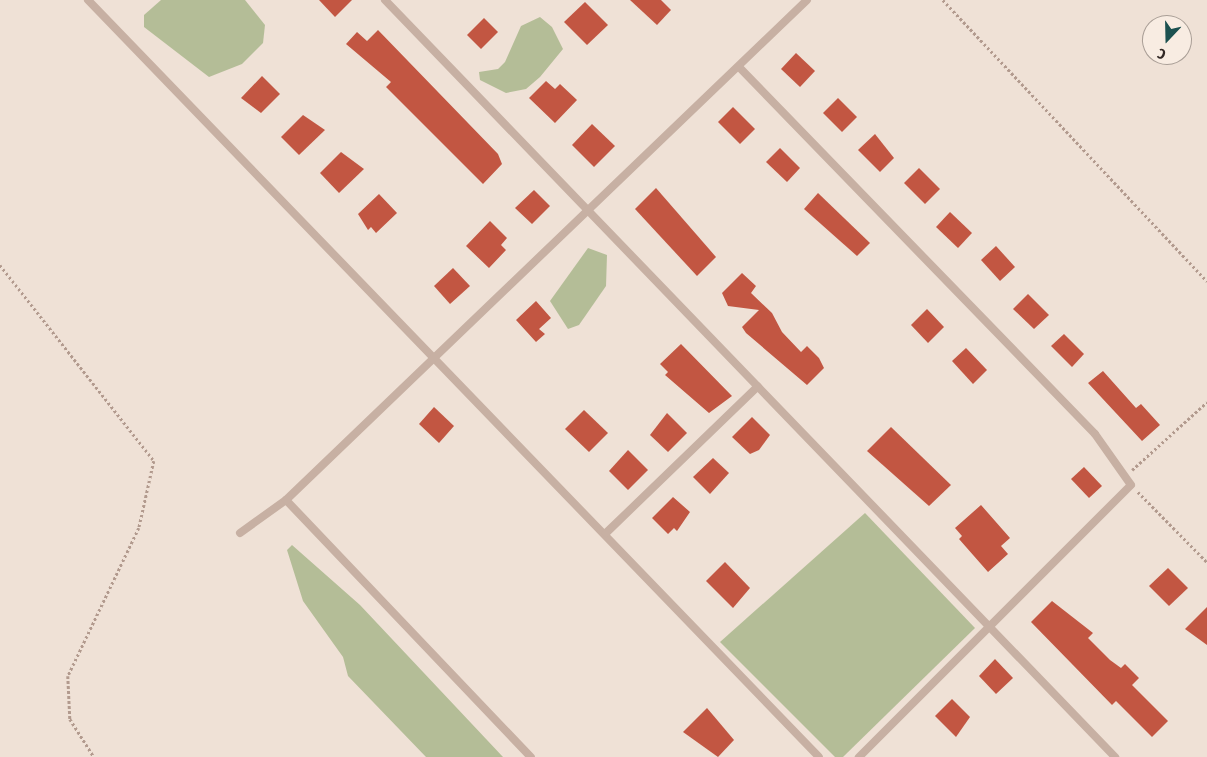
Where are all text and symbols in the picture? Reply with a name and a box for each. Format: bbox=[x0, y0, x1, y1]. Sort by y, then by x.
north arrow bbox=[1142, 15, 1192, 65]
text: С bbox=[1155, 44, 1168, 63]

